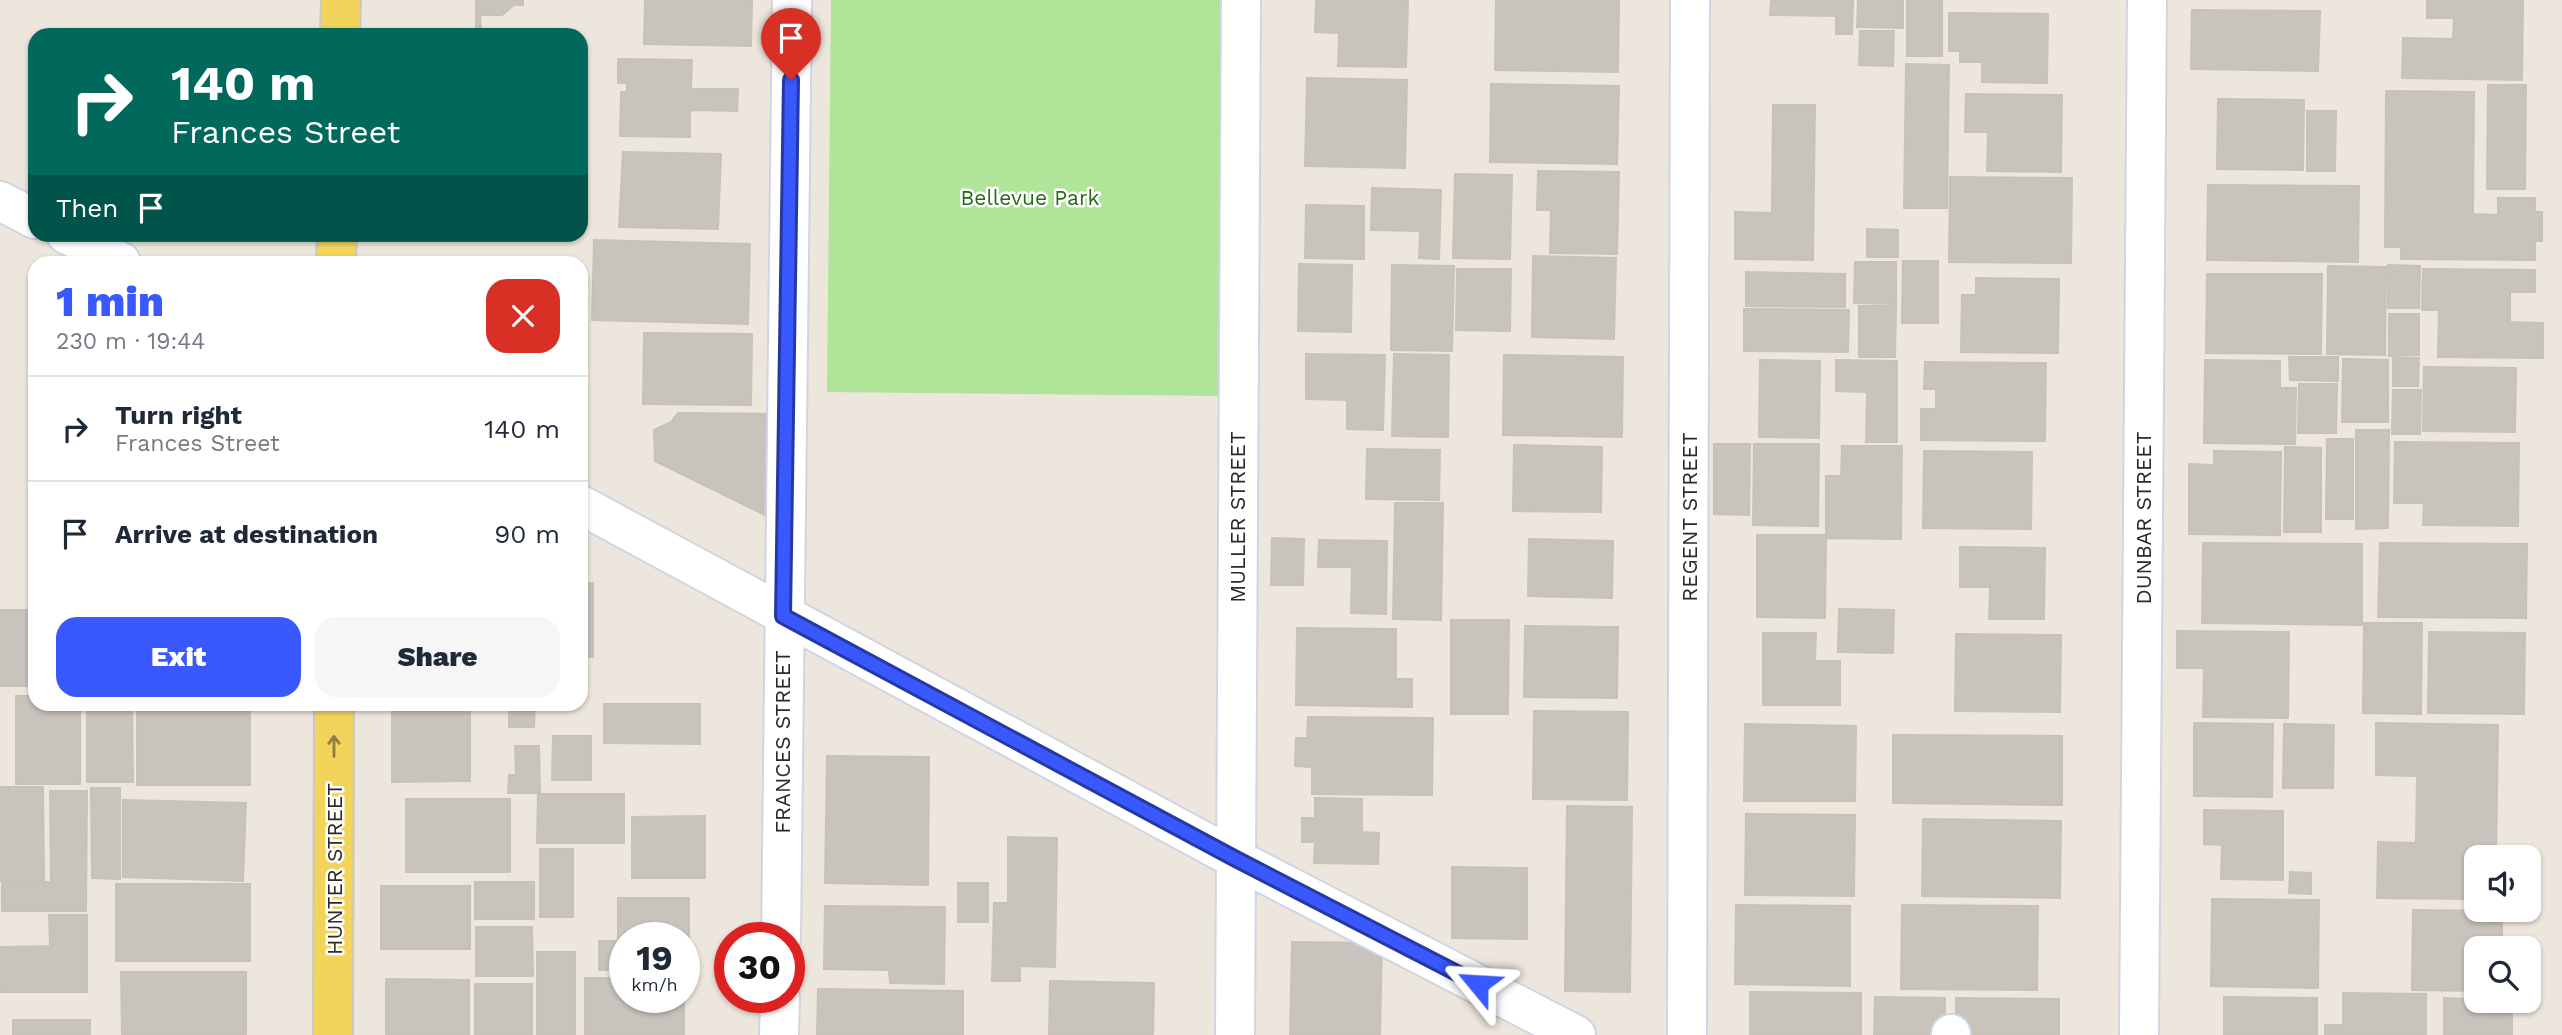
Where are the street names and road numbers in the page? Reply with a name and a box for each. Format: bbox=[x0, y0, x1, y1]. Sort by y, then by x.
street label: MULLER STREET bbox=[1225, 431, 1250, 603]
street label: DUNBAR STREET bbox=[2131, 431, 2156, 604]
street label: REGENT STREET bbox=[1677, 432, 1702, 602]
street label: FRANCES STREET bbox=[770, 650, 795, 834]
street label: HUNTER STREET bbox=[322, 783, 347, 955]

